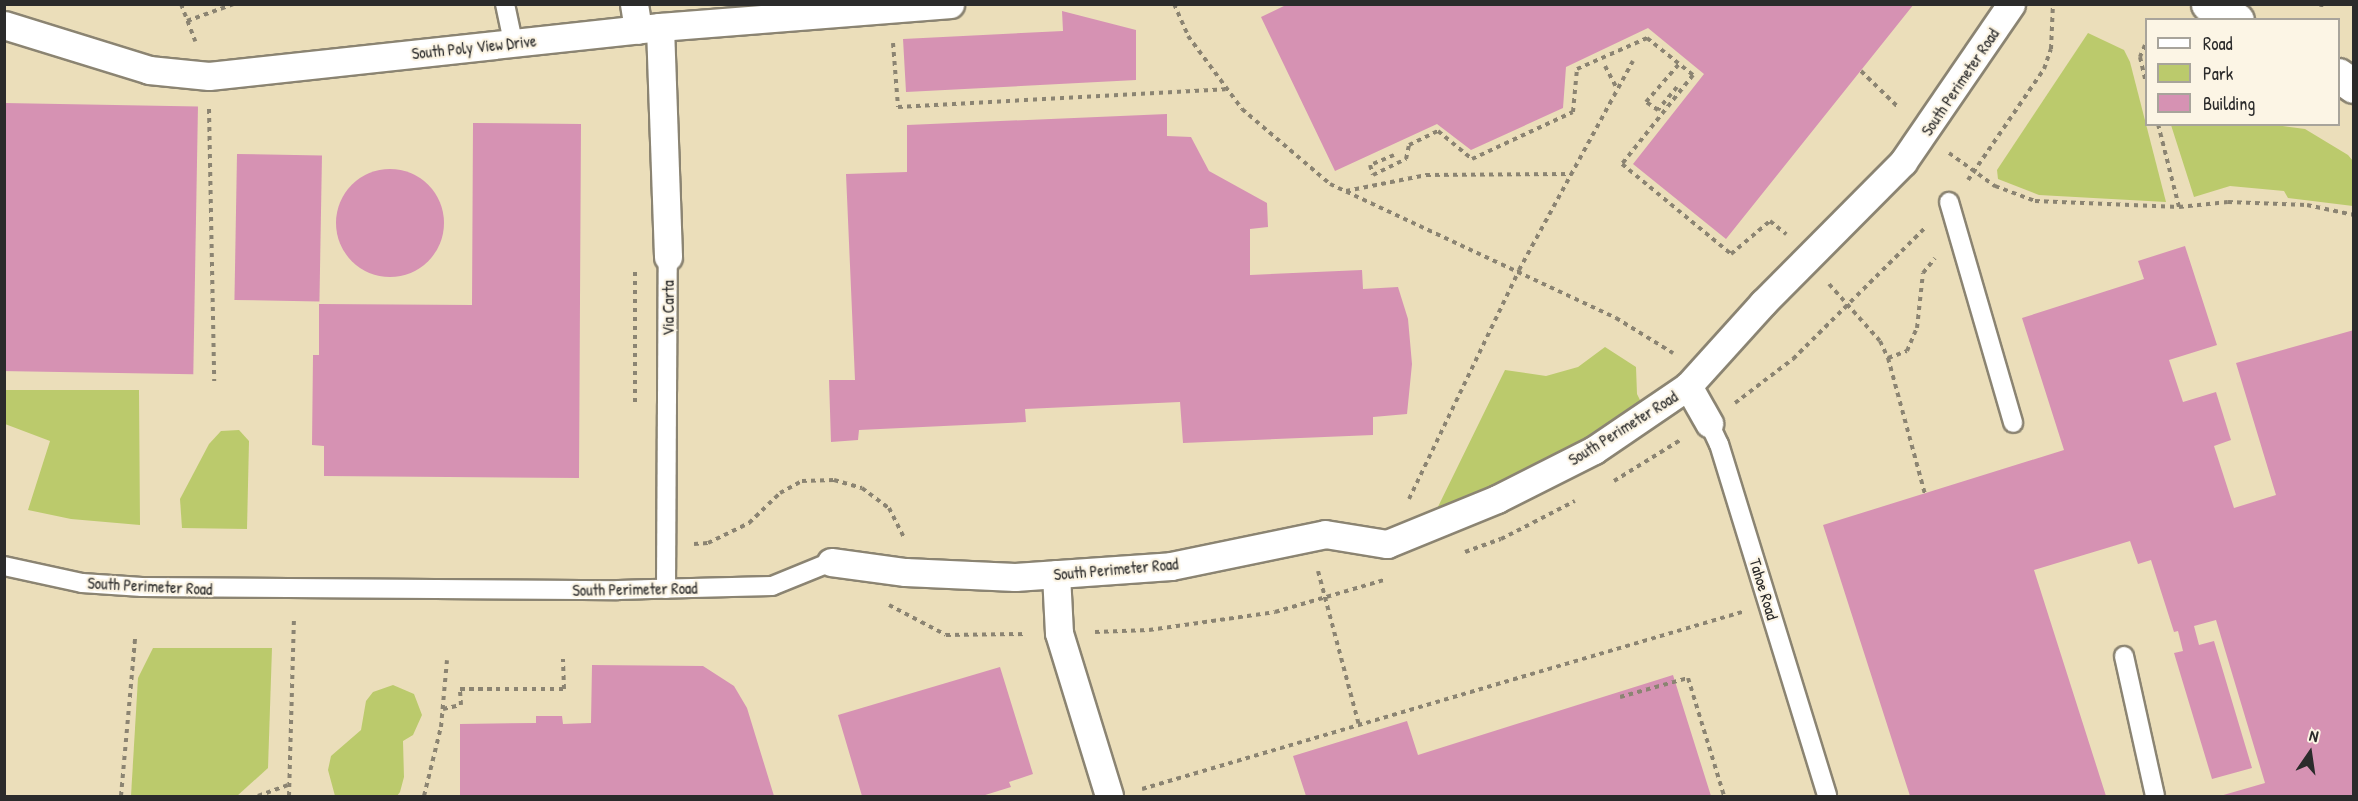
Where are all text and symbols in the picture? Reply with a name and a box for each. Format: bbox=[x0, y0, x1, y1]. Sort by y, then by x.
legend bbox=[2145, 18, 2340, 126]
street label: South Perimeter Road bbox=[1917, 25, 2003, 139]
street label: South Poly View Drive bbox=[411, 31, 537, 63]
text: Road bbox=[2203, 31, 2233, 56]
text: Park bbox=[2203, 61, 2233, 86]
text: Building bbox=[2203, 91, 2255, 116]
street label: Via Carta bbox=[658, 280, 678, 336]
street label: South Perimeter Road bbox=[1565, 387, 1681, 469]
street label: South Perimeter Road bbox=[1053, 554, 1179, 584]
street label: Tahoe Road bbox=[1746, 556, 1782, 622]
street label: South Perimeter Road bbox=[87, 573, 213, 599]
street label: South Perimeter Road bbox=[572, 578, 698, 600]
north arrow bbox=[2280, 723, 2340, 783]
text: N bbox=[2307, 724, 2321, 747]

